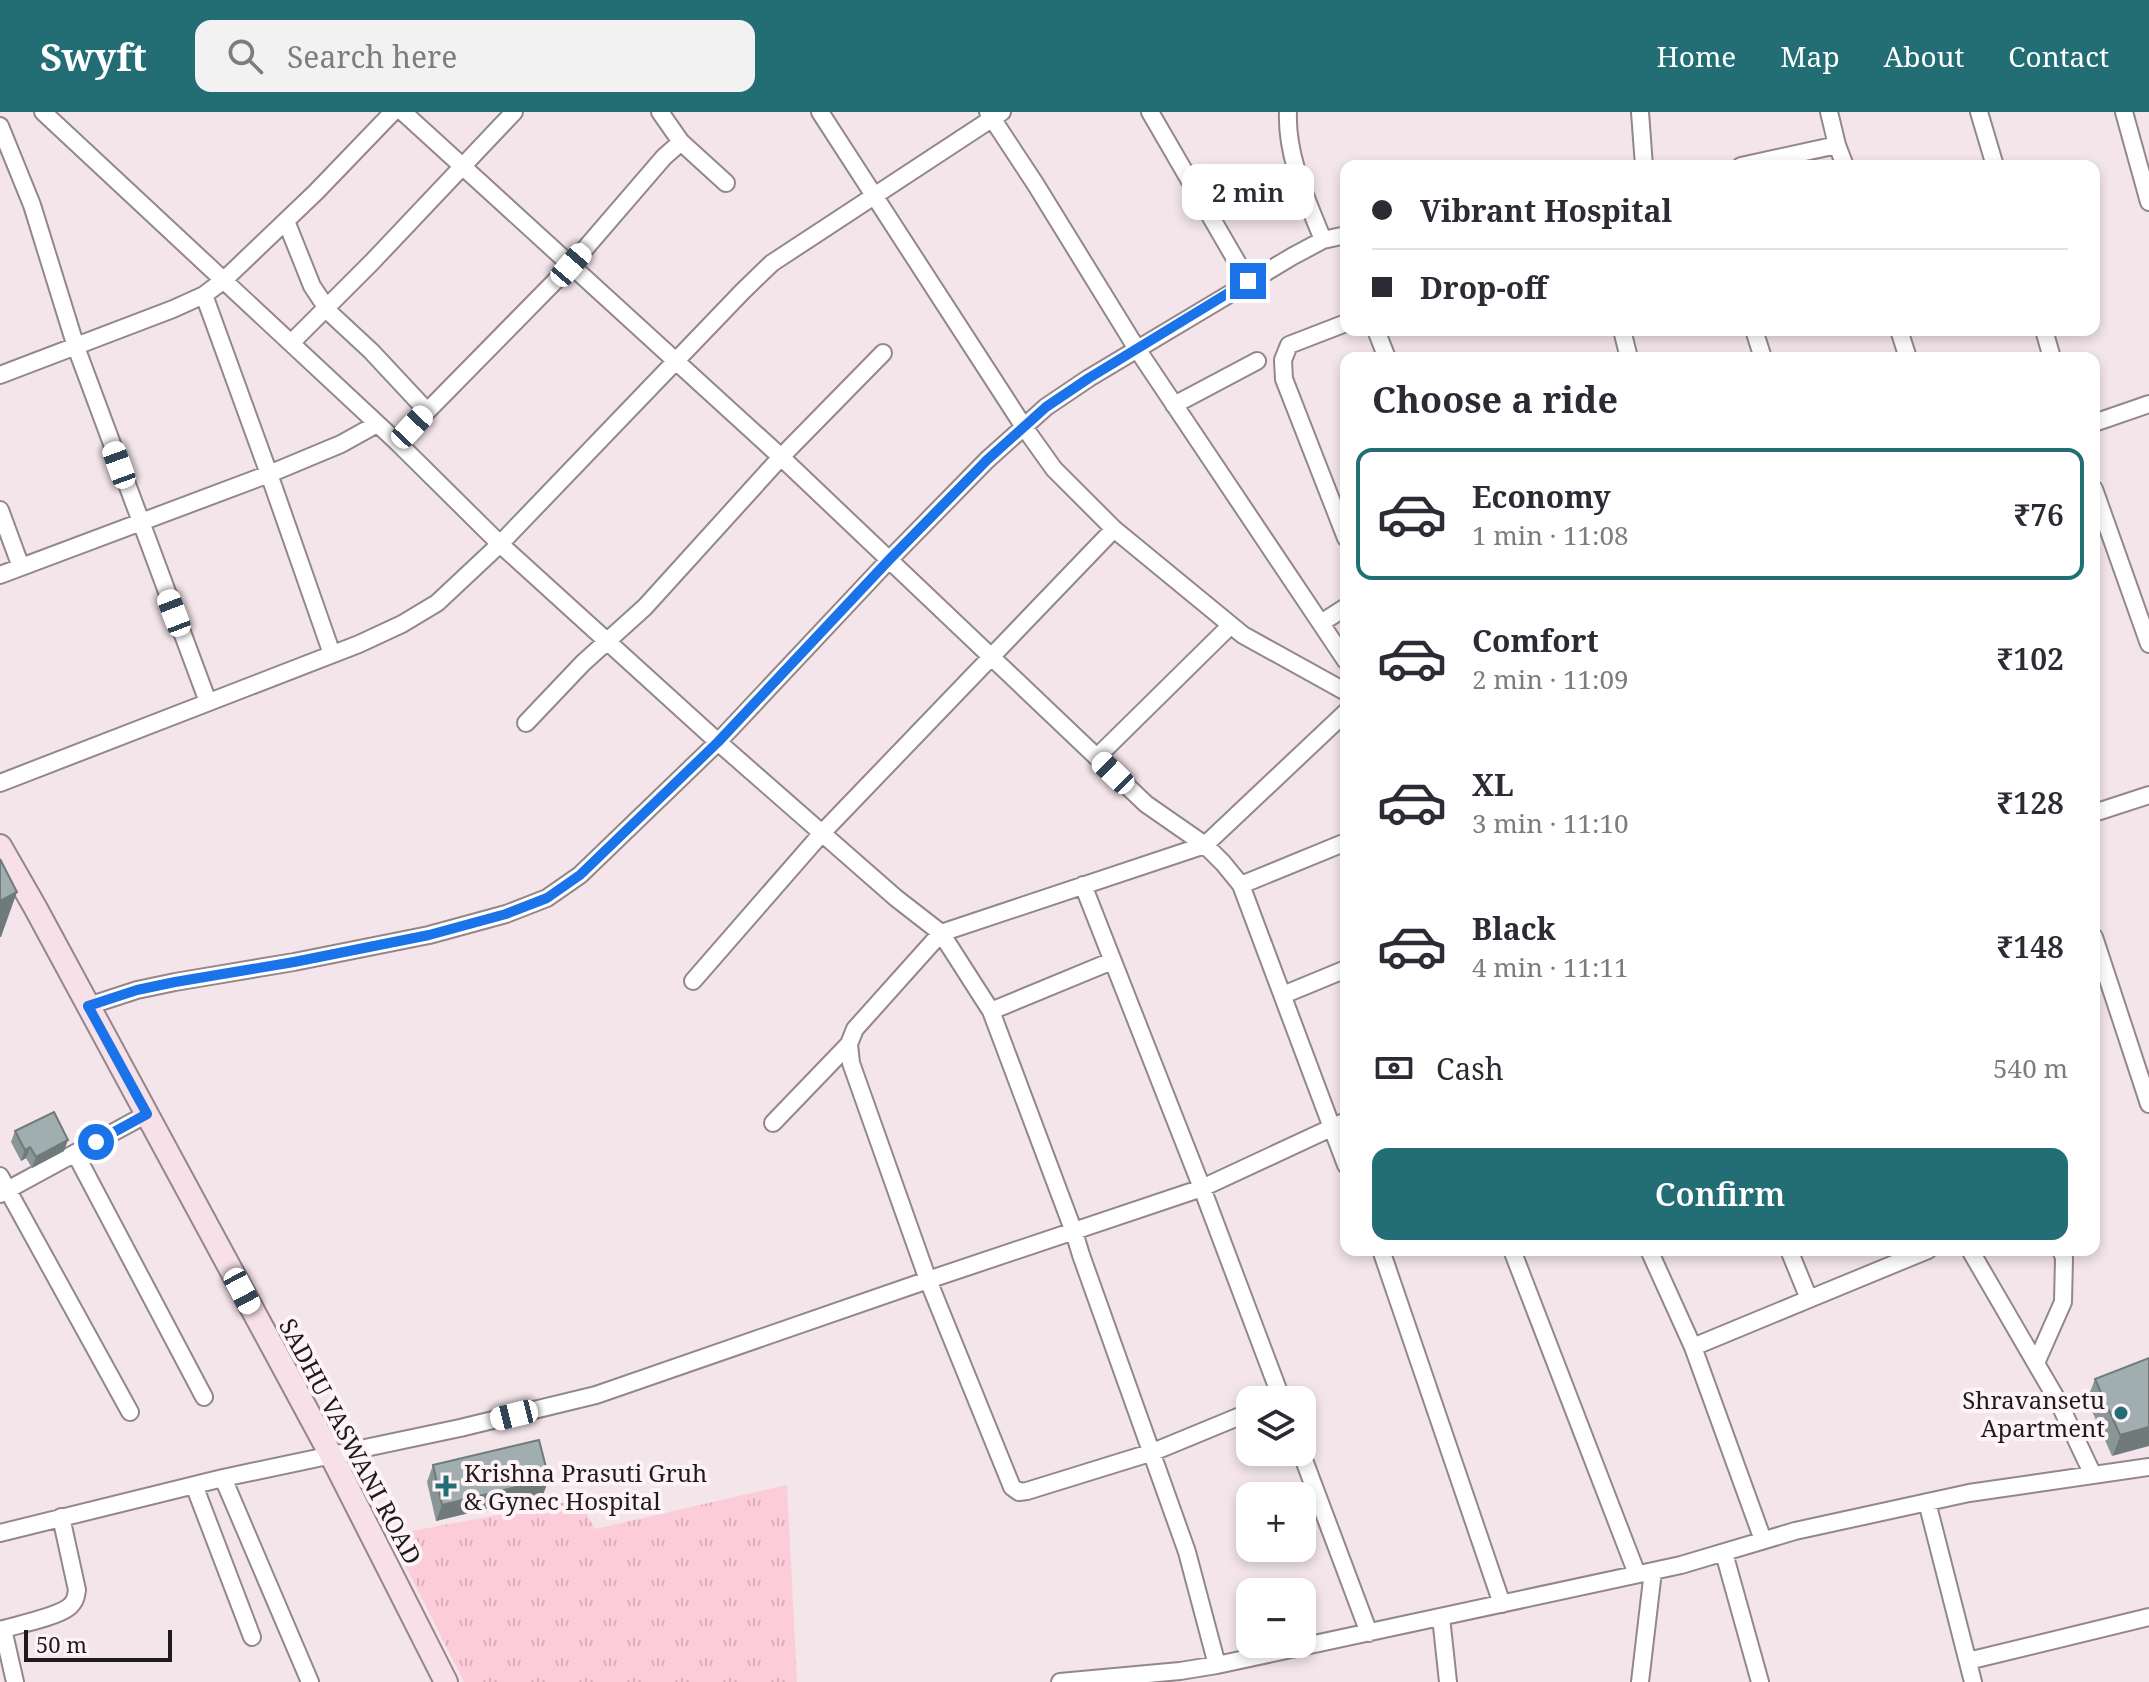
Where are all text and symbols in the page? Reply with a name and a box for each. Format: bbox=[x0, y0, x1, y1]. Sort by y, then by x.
search box bbox=[195, 20, 755, 92]
text: Swyft bbox=[40, 30, 147, 82]
icon: search bbox=[223, 34, 267, 78]
text: Search here bbox=[287, 36, 457, 77]
text: Home bbox=[1657, 37, 1736, 75]
text: Map bbox=[1780, 37, 1840, 75]
text: About bbox=[1884, 37, 1964, 75]
text: Contact bbox=[2008, 37, 2109, 75]
callout: 2 min bbox=[1182, 165, 1314, 221]
text: 2 min bbox=[1212, 174, 1284, 210]
text: Vibrant Hospital bbox=[1420, 190, 1672, 231]
car bbox=[546, 239, 596, 291]
route end bbox=[1230, 263, 1266, 299]
text: Drop-off bbox=[1420, 267, 1547, 308]
text: Choose a ride bbox=[1372, 375, 1618, 424]
car bbox=[387, 401, 437, 453]
car bbox=[100, 438, 138, 492]
text: Economy bbox=[1472, 476, 1611, 517]
icon: car bbox=[1376, 478, 1448, 550]
text: ₹76 bbox=[2013, 494, 2064, 535]
text: 1 min · 11:08 bbox=[1472, 517, 1629, 553]
car bbox=[154, 586, 194, 640]
text: Comfort bbox=[1472, 620, 1599, 661]
icon: car bbox=[1376, 622, 1448, 694]
text: ₹102 bbox=[1997, 638, 2064, 679]
text: 2 min · 11:09 bbox=[1472, 661, 1629, 697]
car bbox=[1087, 748, 1139, 798]
text: XL bbox=[1472, 764, 1514, 805]
icon: car bbox=[1376, 766, 1448, 838]
text: ₹128 bbox=[1997, 782, 2064, 823]
text: 3 min · 11:10 bbox=[1472, 805, 1629, 841]
text: Black bbox=[1472, 908, 1556, 949]
icon: car bbox=[1376, 910, 1448, 982]
text: ₹148 bbox=[1997, 926, 2064, 967]
text: 4 min · 11:11 bbox=[1472, 949, 1629, 985]
icon: cash bbox=[1372, 1046, 1416, 1090]
text: Cash bbox=[1436, 1048, 1504, 1089]
text: 540 m bbox=[1993, 1050, 2068, 1086]
route start bbox=[78, 1124, 114, 1160]
button: Confirm bbox=[1372, 1148, 2068, 1240]
car bbox=[220, 1264, 264, 1318]
street label: SADHU VASWANI ROAD bbox=[272, 1312, 430, 1570]
place label: Shravansetu Apartment bbox=[1962, 1383, 2105, 1444]
map controls bbox=[1236, 1386, 1316, 1658]
button: layers bbox=[1236, 1386, 1316, 1466]
car bbox=[488, 1398, 540, 1432]
marker: Shravansetu Apartment bbox=[2112, 1404, 2130, 1422]
place label: Krishna Prasuti Gruh & Gynec Hospital bbox=[464, 1456, 707, 1517]
marker: Krishna Prasuti Gruh & Gynec Hospital bbox=[435, 1475, 457, 1497]
button: + bbox=[1236, 1482, 1316, 1562]
button: − bbox=[1236, 1578, 1316, 1658]
scale bar bbox=[24, 1626, 172, 1662]
text: 50 m bbox=[36, 1629, 87, 1659]

